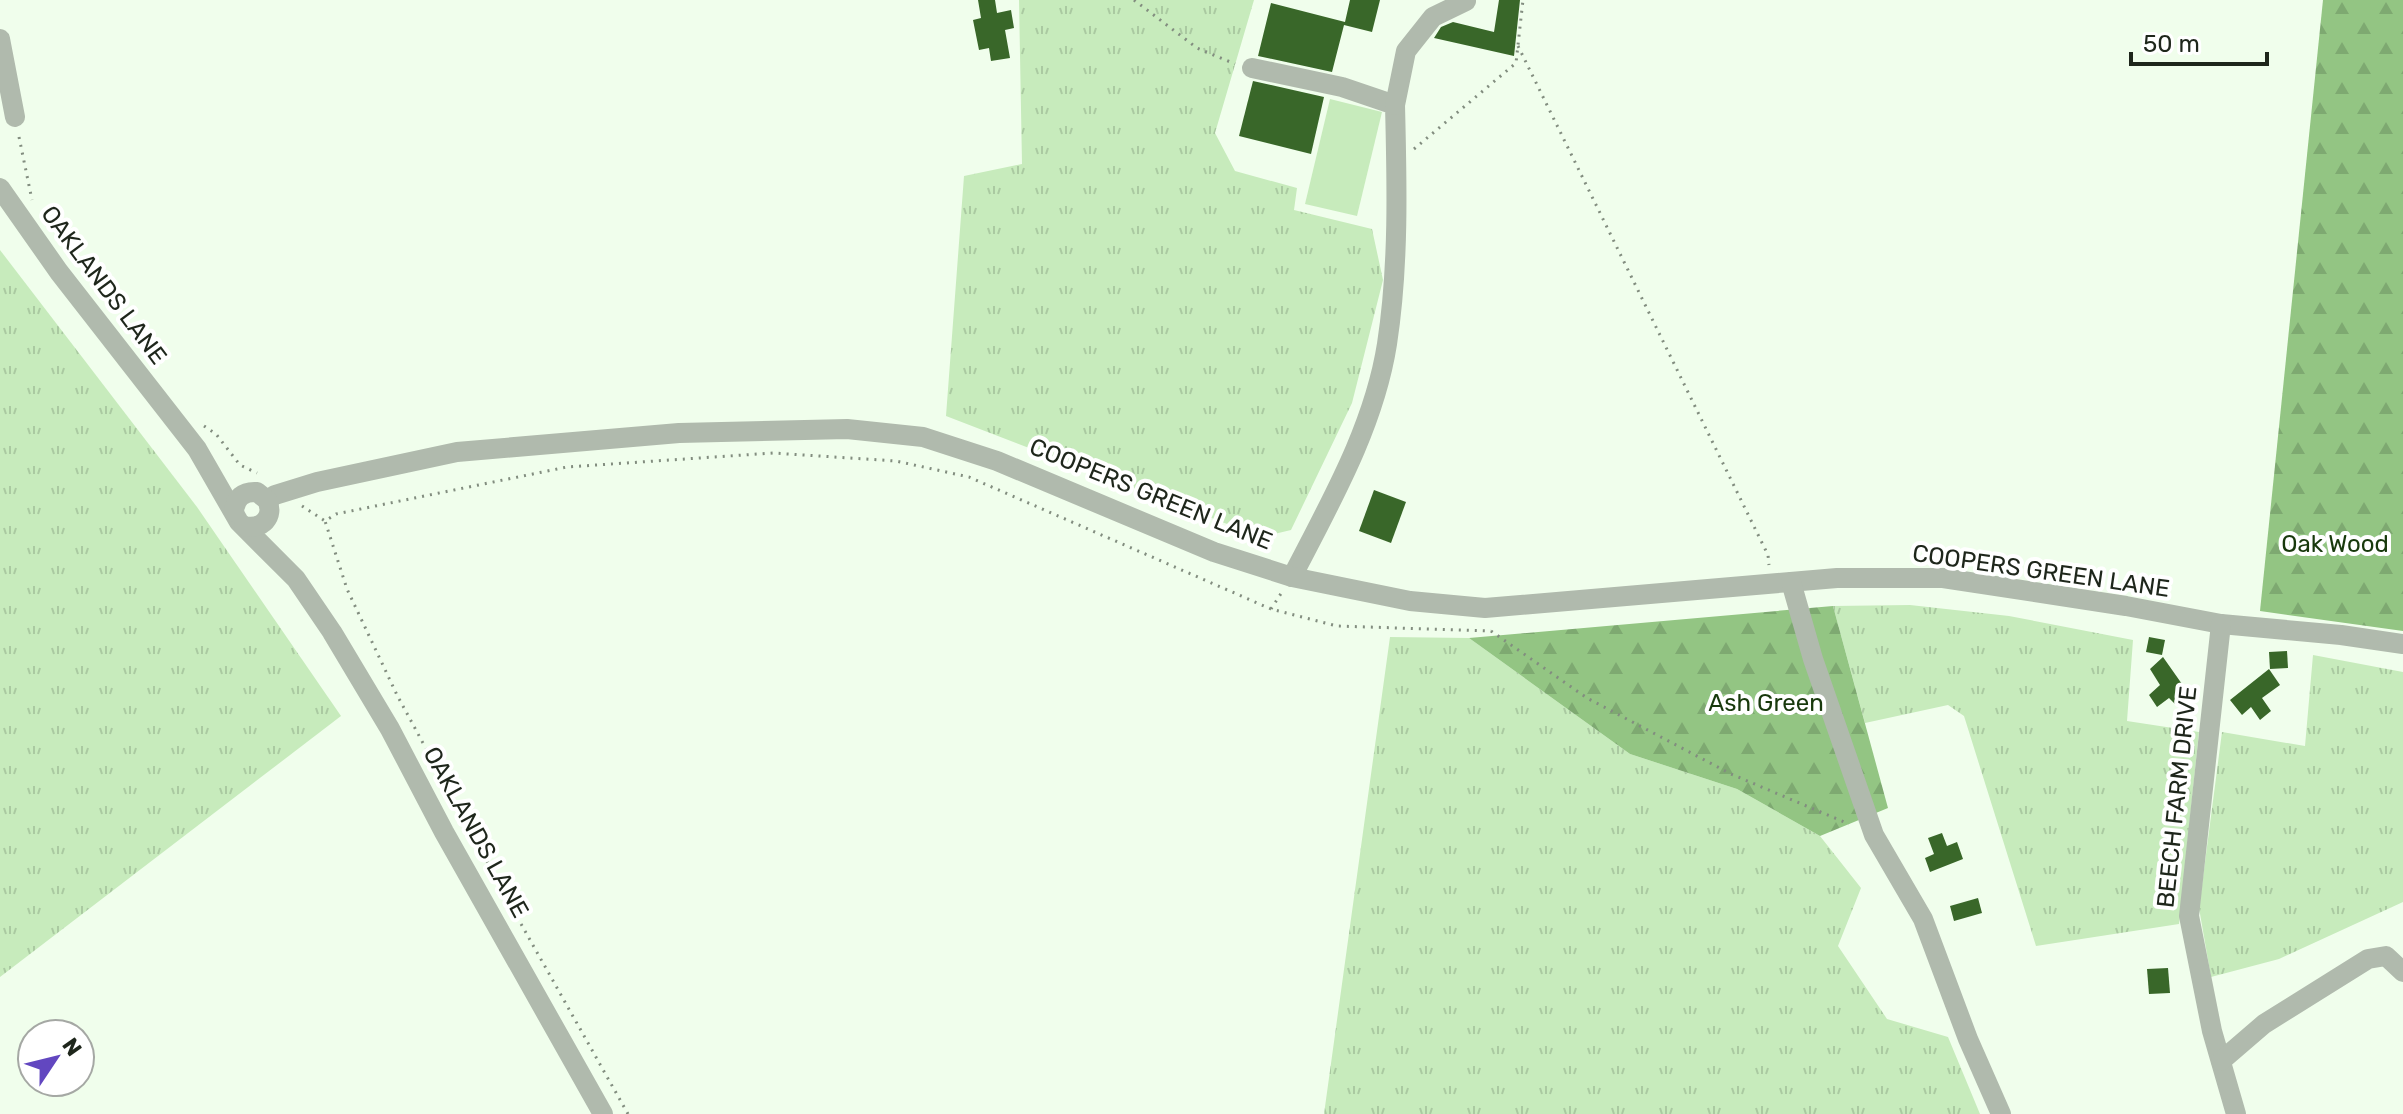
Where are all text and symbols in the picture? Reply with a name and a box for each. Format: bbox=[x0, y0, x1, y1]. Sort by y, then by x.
scale bar bbox=[2131, 16, 2267, 66]
text: 50 m bbox=[2143, 30, 2200, 58]
street label: OAKLANDS LANE bbox=[35, 200, 173, 370]
street label: COOPERS GREEN LANE bbox=[1025, 432, 1277, 556]
park label: Oak Wood bbox=[2281, 530, 2389, 558]
street label: COOPERS GREEN LANE bbox=[1911, 539, 2171, 603]
street label: BEECH FARM DRIVE bbox=[2151, 685, 2203, 909]
park label: Ash Green bbox=[1708, 689, 1824, 717]
street label: OAKLANDS LANE bbox=[417, 742, 535, 922]
north arrow bbox=[16, 1018, 96, 1098]
text: N bbox=[56, 1033, 88, 1061]

